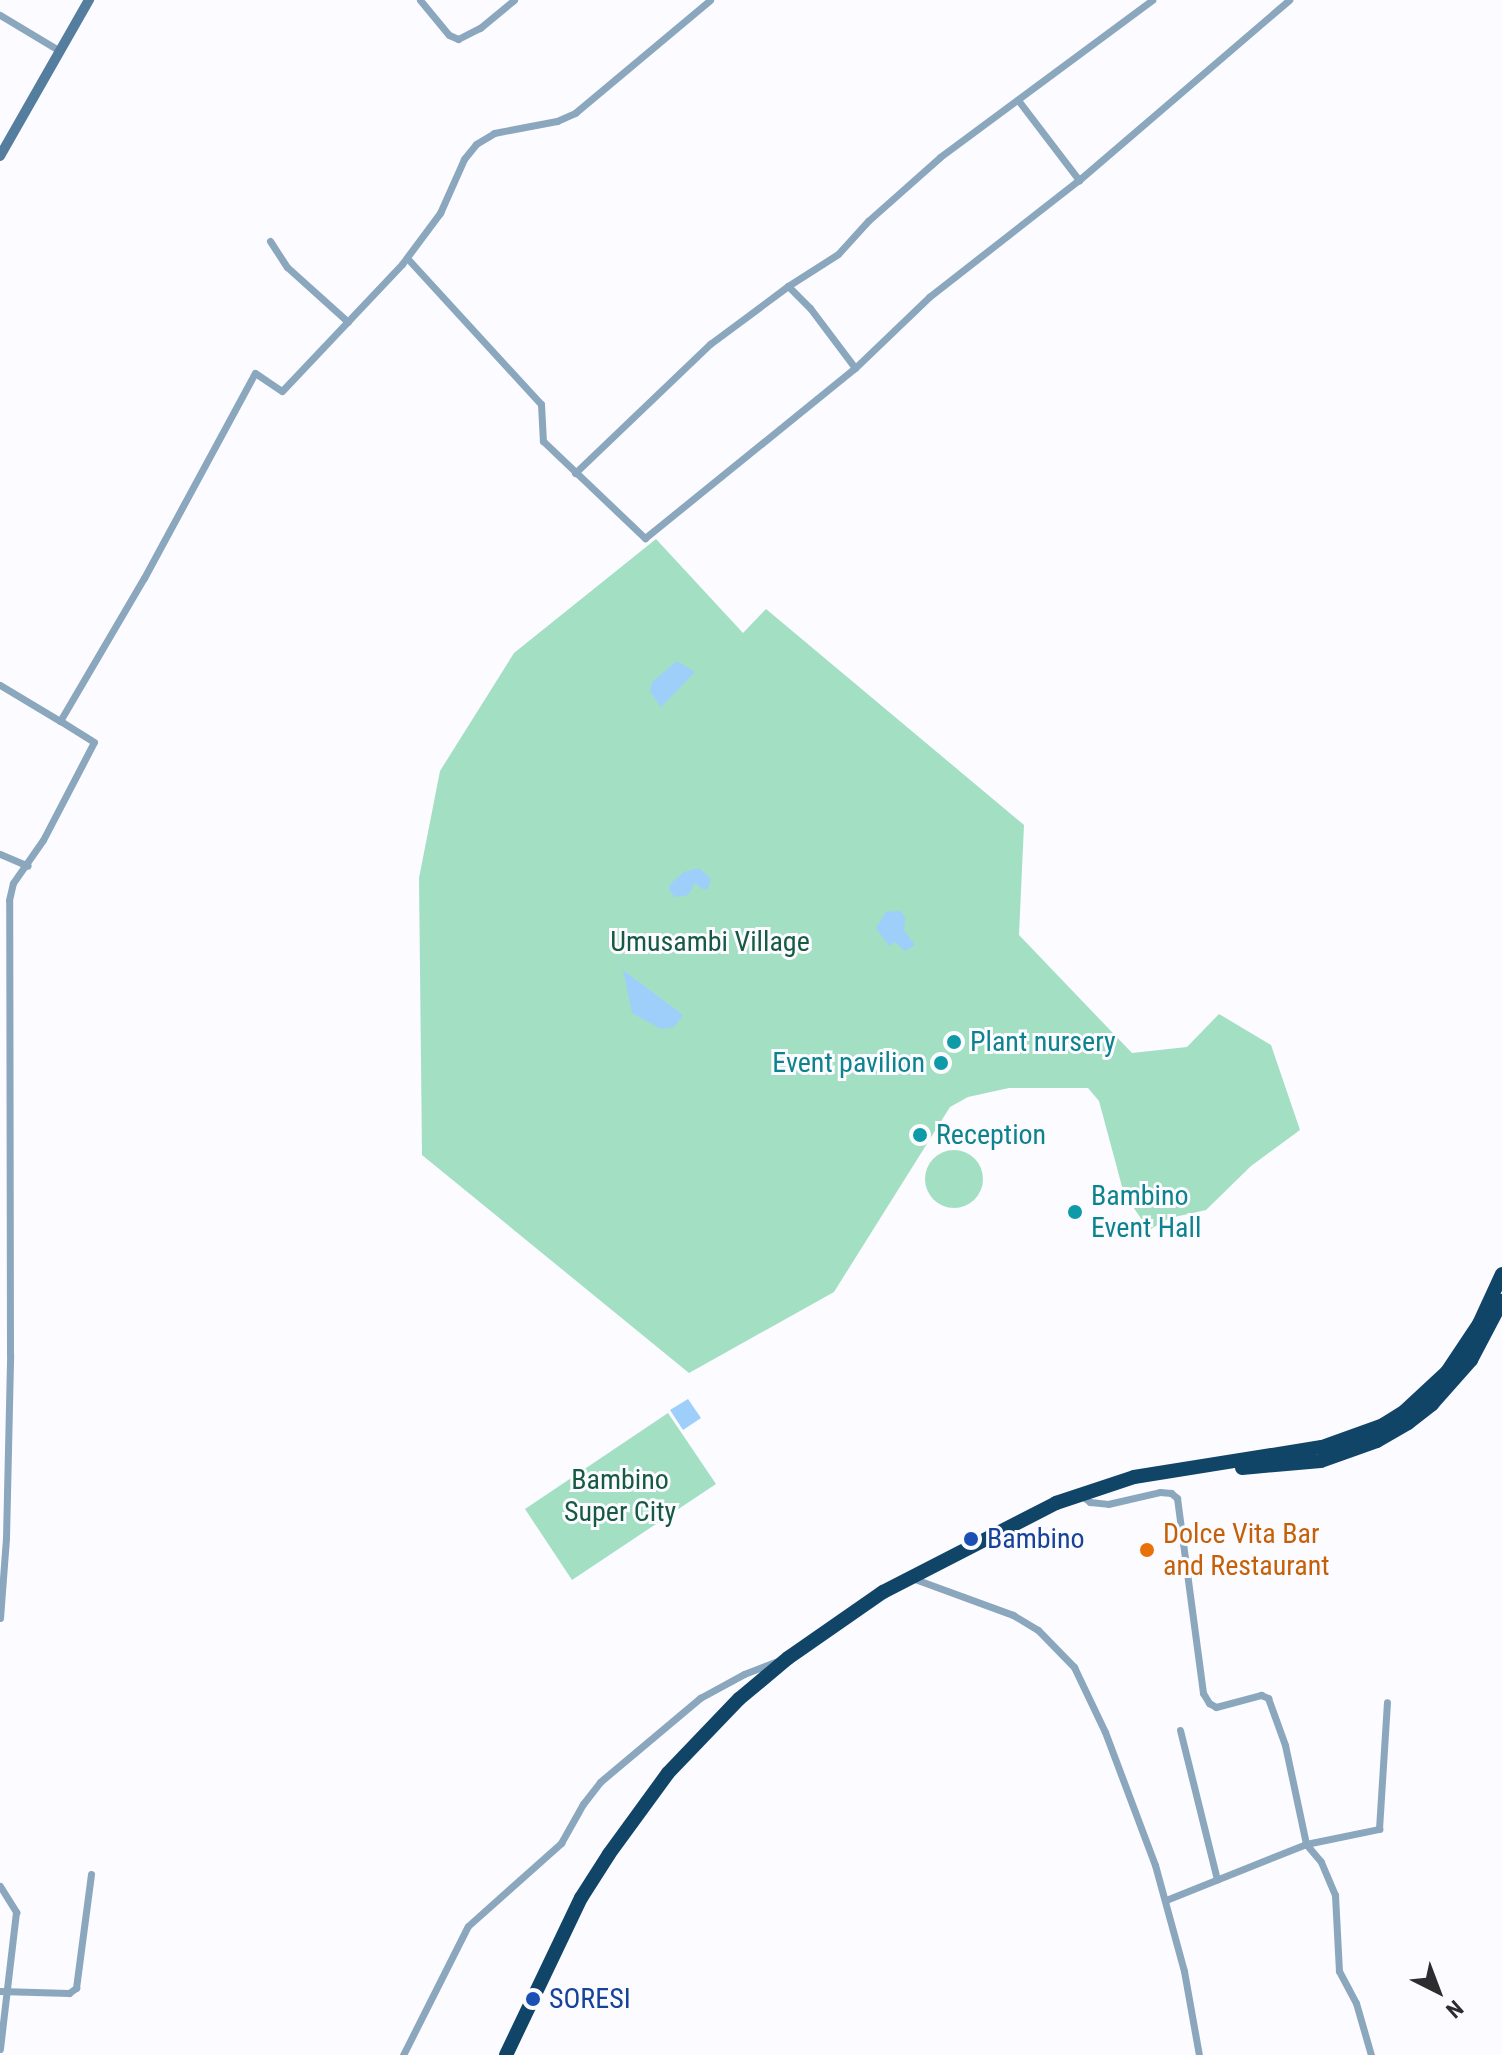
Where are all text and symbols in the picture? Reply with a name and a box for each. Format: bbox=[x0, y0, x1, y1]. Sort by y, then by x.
park label: Umusambi Village bbox=[610, 925, 810, 959]
place label: Plant nursery bbox=[970, 1025, 1116, 1059]
marker: Plant nursery bbox=[945, 1033, 963, 1051]
place label: Event pavilion bbox=[772, 1046, 925, 1080]
marker: Event pavilion bbox=[932, 1054, 950, 1072]
place label: Reception bbox=[936, 1118, 1046, 1152]
marker: Reception bbox=[911, 1126, 929, 1144]
place label: Bambino Event Hall bbox=[1091, 1179, 1201, 1245]
marker: Bambino Event Hall bbox=[1066, 1203, 1084, 1221]
park label: Bambino Super City bbox=[564, 1463, 676, 1529]
place label: Dolce Vita Bar and Restaurant bbox=[1163, 1517, 1330, 1583]
place label: Bambino bbox=[987, 1522, 1085, 1556]
marker: Bambino bbox=[962, 1530, 980, 1548]
marker: Dolce Vita Bar and Restaurant bbox=[1138, 1541, 1156, 1559]
north arrow bbox=[1398, 1951, 1478, 2031]
place label: SORESI bbox=[549, 1982, 631, 2016]
marker: SORESI bbox=[524, 1990, 542, 2008]
text: N bbox=[1441, 1995, 1468, 2023]

